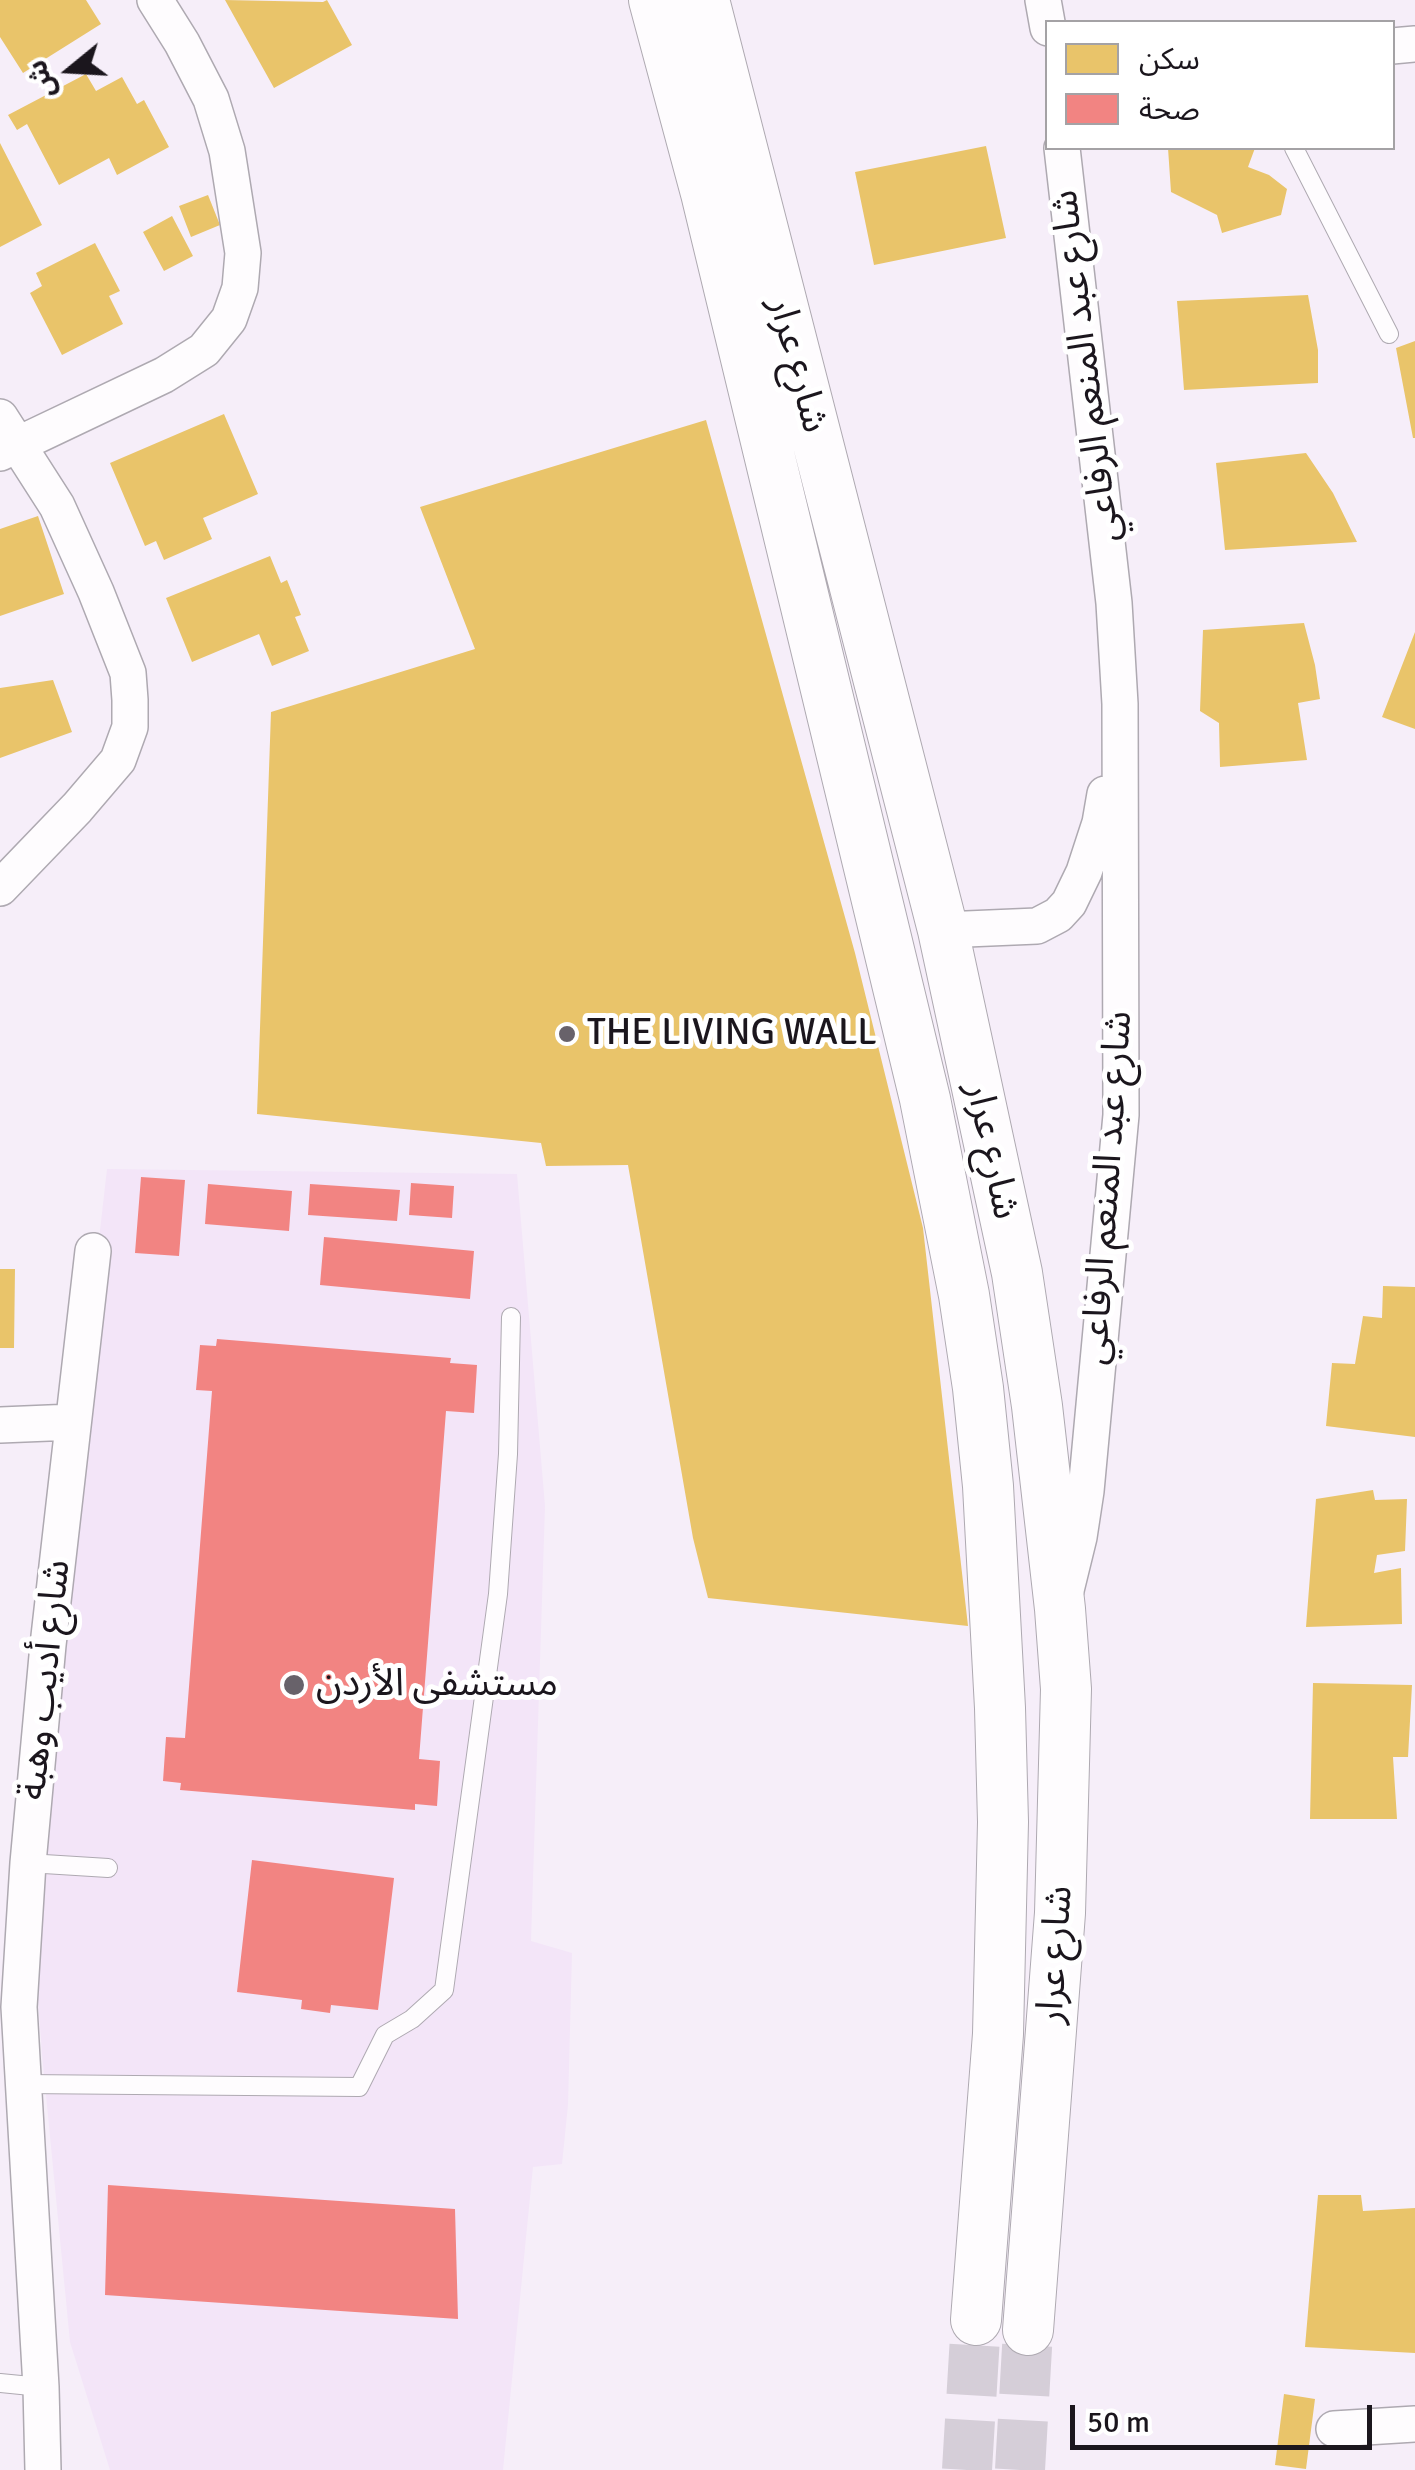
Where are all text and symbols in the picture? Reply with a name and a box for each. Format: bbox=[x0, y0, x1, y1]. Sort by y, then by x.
north arrow bbox=[20, 20, 120, 120]
legend bbox=[1045, 20, 1395, 150]
text: سكن bbox=[1139, 41, 1200, 78]
text: ش bbox=[19, 56, 64, 103]
text: صحة bbox=[1139, 91, 1200, 128]
street label: شارع عبد المنعم الرفاعي bbox=[1043, 187, 1131, 545]
street label: شارع عرار bbox=[757, 292, 837, 438]
street label: شارع عبد المنعم الرفاعي bbox=[1073, 1010, 1143, 1366]
place label: THE LIVING WALL bbox=[587, 1011, 877, 1057]
marker: THE LIVING WALL bbox=[556, 1023, 578, 1045]
street label: شارع عرار bbox=[954, 1078, 1028, 1224]
street label: شارع أديب وهبة bbox=[11, 1558, 81, 1802]
place label: مستشفى الأردن bbox=[316, 1662, 558, 1708]
marker: مستشفى الأردن bbox=[281, 1672, 307, 1698]
street label: شارع عرار bbox=[1028, 1884, 1084, 2026]
scale bar bbox=[1075, 2385, 1378, 2447]
text: 50 m bbox=[1087, 2404, 1150, 2441]

